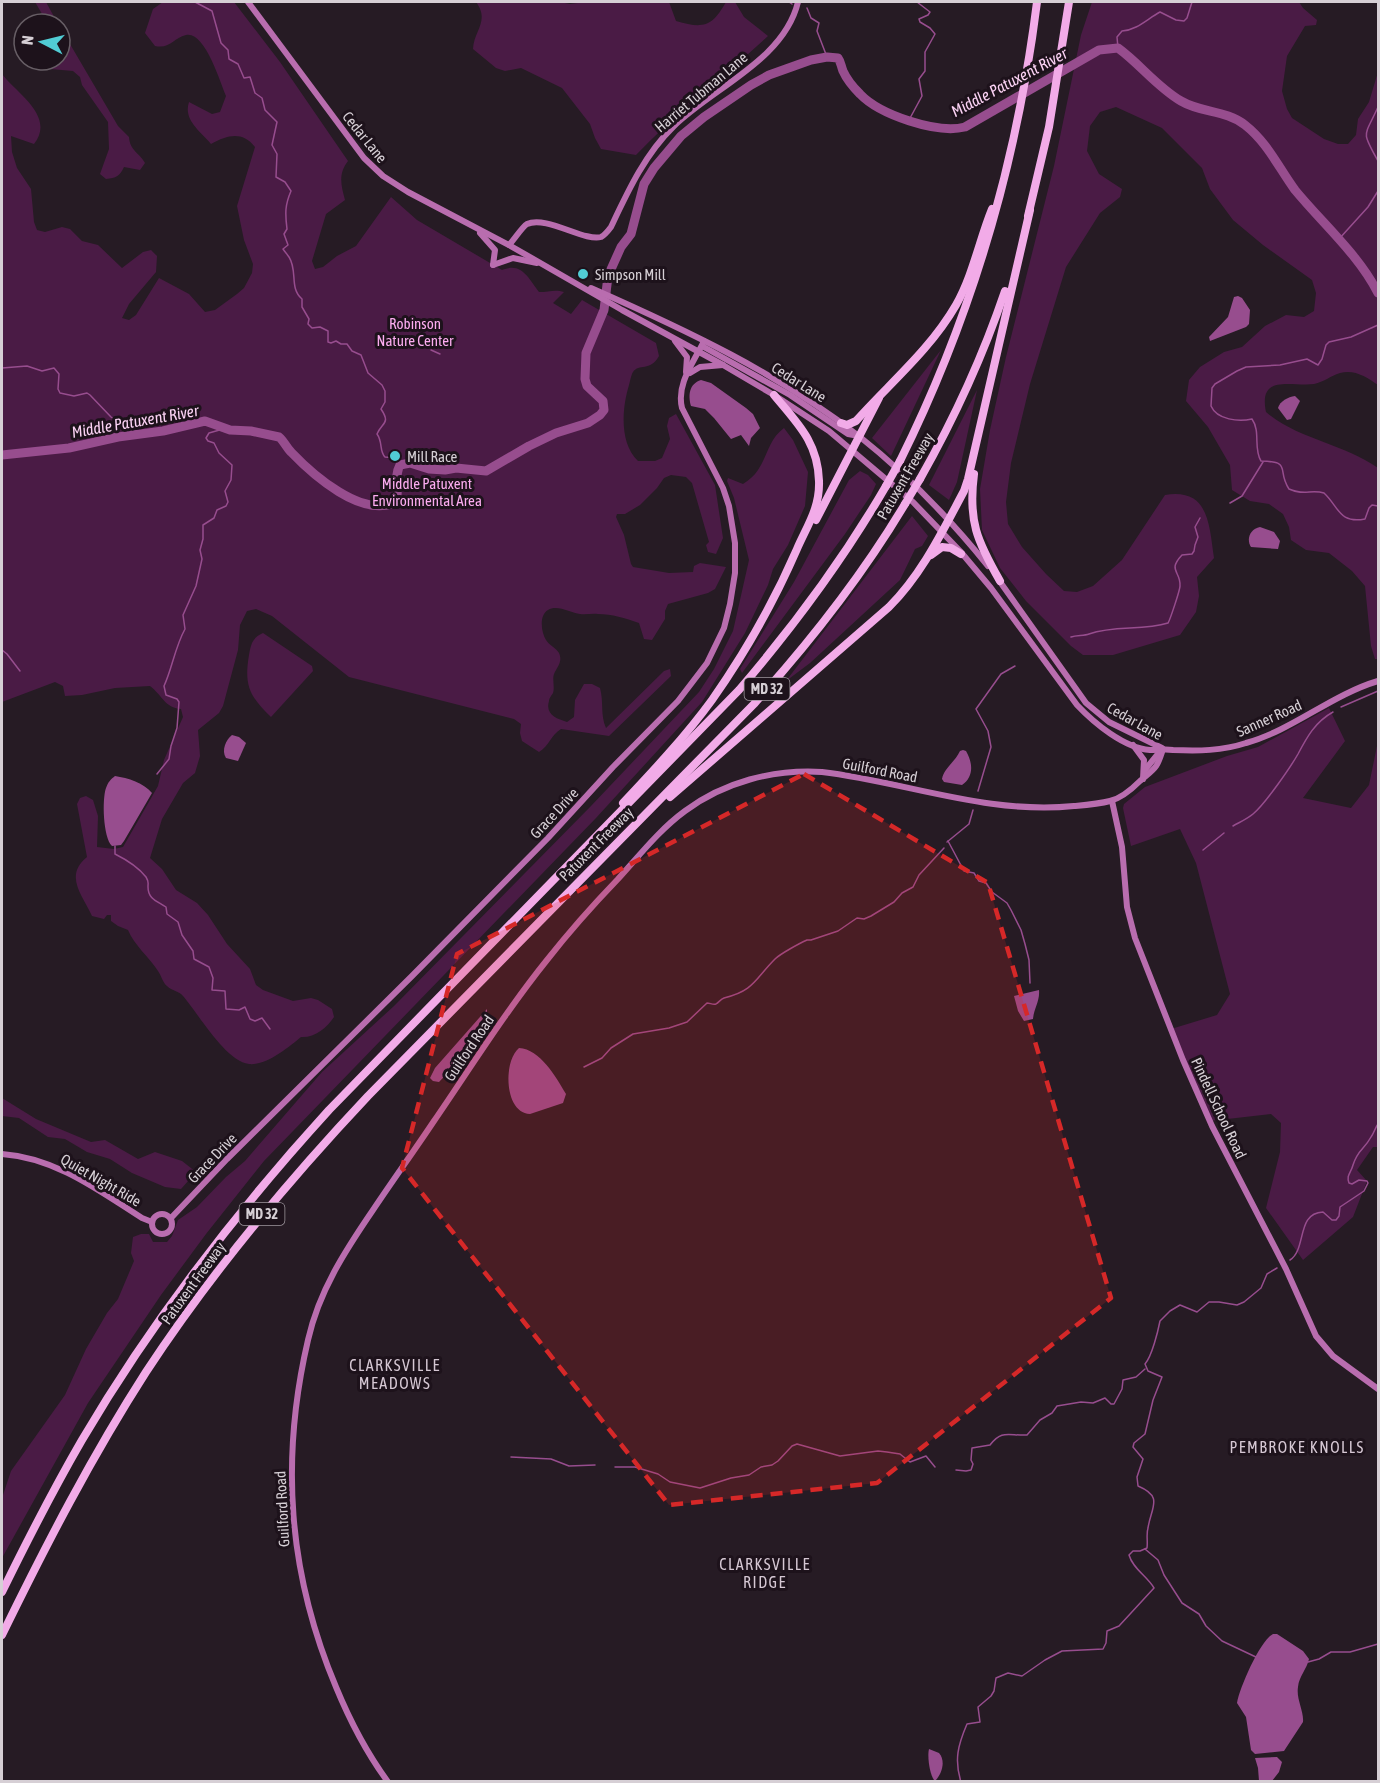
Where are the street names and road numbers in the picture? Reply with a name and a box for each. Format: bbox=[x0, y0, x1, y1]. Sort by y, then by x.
street label: Harriet Tubman Lane bbox=[651, 48, 751, 136]
street label: Cedar Lane bbox=[339, 108, 391, 166]
street label: Cedar Lane bbox=[769, 359, 829, 405]
street label: Patuxent Freeway bbox=[873, 430, 937, 522]
road number: MD 32 bbox=[744, 678, 789, 700]
street label: Sanner Road bbox=[1234, 696, 1304, 740]
street label: Cedar Lane bbox=[1104, 699, 1166, 743]
street label: Guilford Road bbox=[841, 754, 919, 786]
street label: Grace Drive bbox=[526, 784, 582, 842]
street label: Patuxent Freeway bbox=[556, 804, 636, 884]
street label: Guilford Road bbox=[441, 1012, 497, 1084]
street label: Pindell School Road bbox=[1188, 1055, 1250, 1161]
street label: Grace Drive bbox=[184, 1129, 240, 1186]
street label: Quiet Night Ride bbox=[58, 1150, 144, 1210]
road number: MD 32 bbox=[240, 1203, 284, 1225]
street label: Patuxent Freeway bbox=[157, 1239, 229, 1327]
street label: Guilford Road bbox=[272, 1471, 292, 1547]

